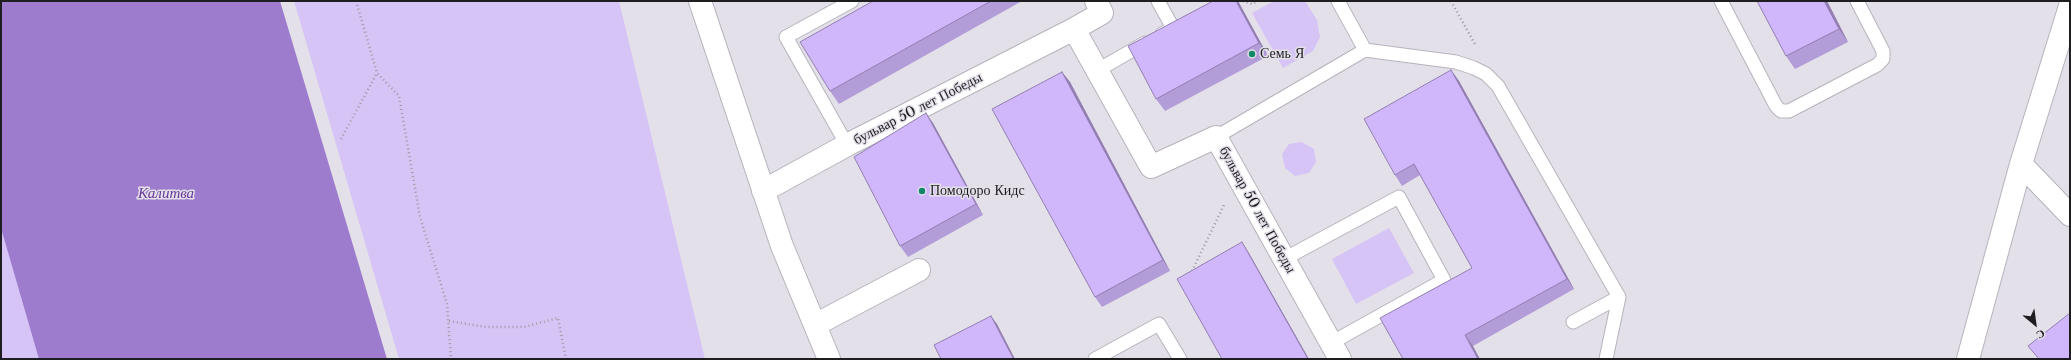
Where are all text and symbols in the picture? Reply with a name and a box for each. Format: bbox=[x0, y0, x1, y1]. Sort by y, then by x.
place label: Семь Я bbox=[1260, 46, 1304, 62]
marker: Семь Я bbox=[1247, 49, 1257, 59]
street label: бульвар 50 лет Победы bbox=[851, 69, 985, 149]
street label: бульвар 50 лет Победы bbox=[1215, 144, 1299, 276]
place label: Помодоро Кидс bbox=[930, 183, 1025, 199]
water label: Калитва bbox=[138, 185, 194, 203]
marker: Помодоро Кидс bbox=[917, 186, 927, 196]
north arrow bbox=[2015, 304, 2055, 344]
text: С bbox=[2034, 326, 2048, 343]

